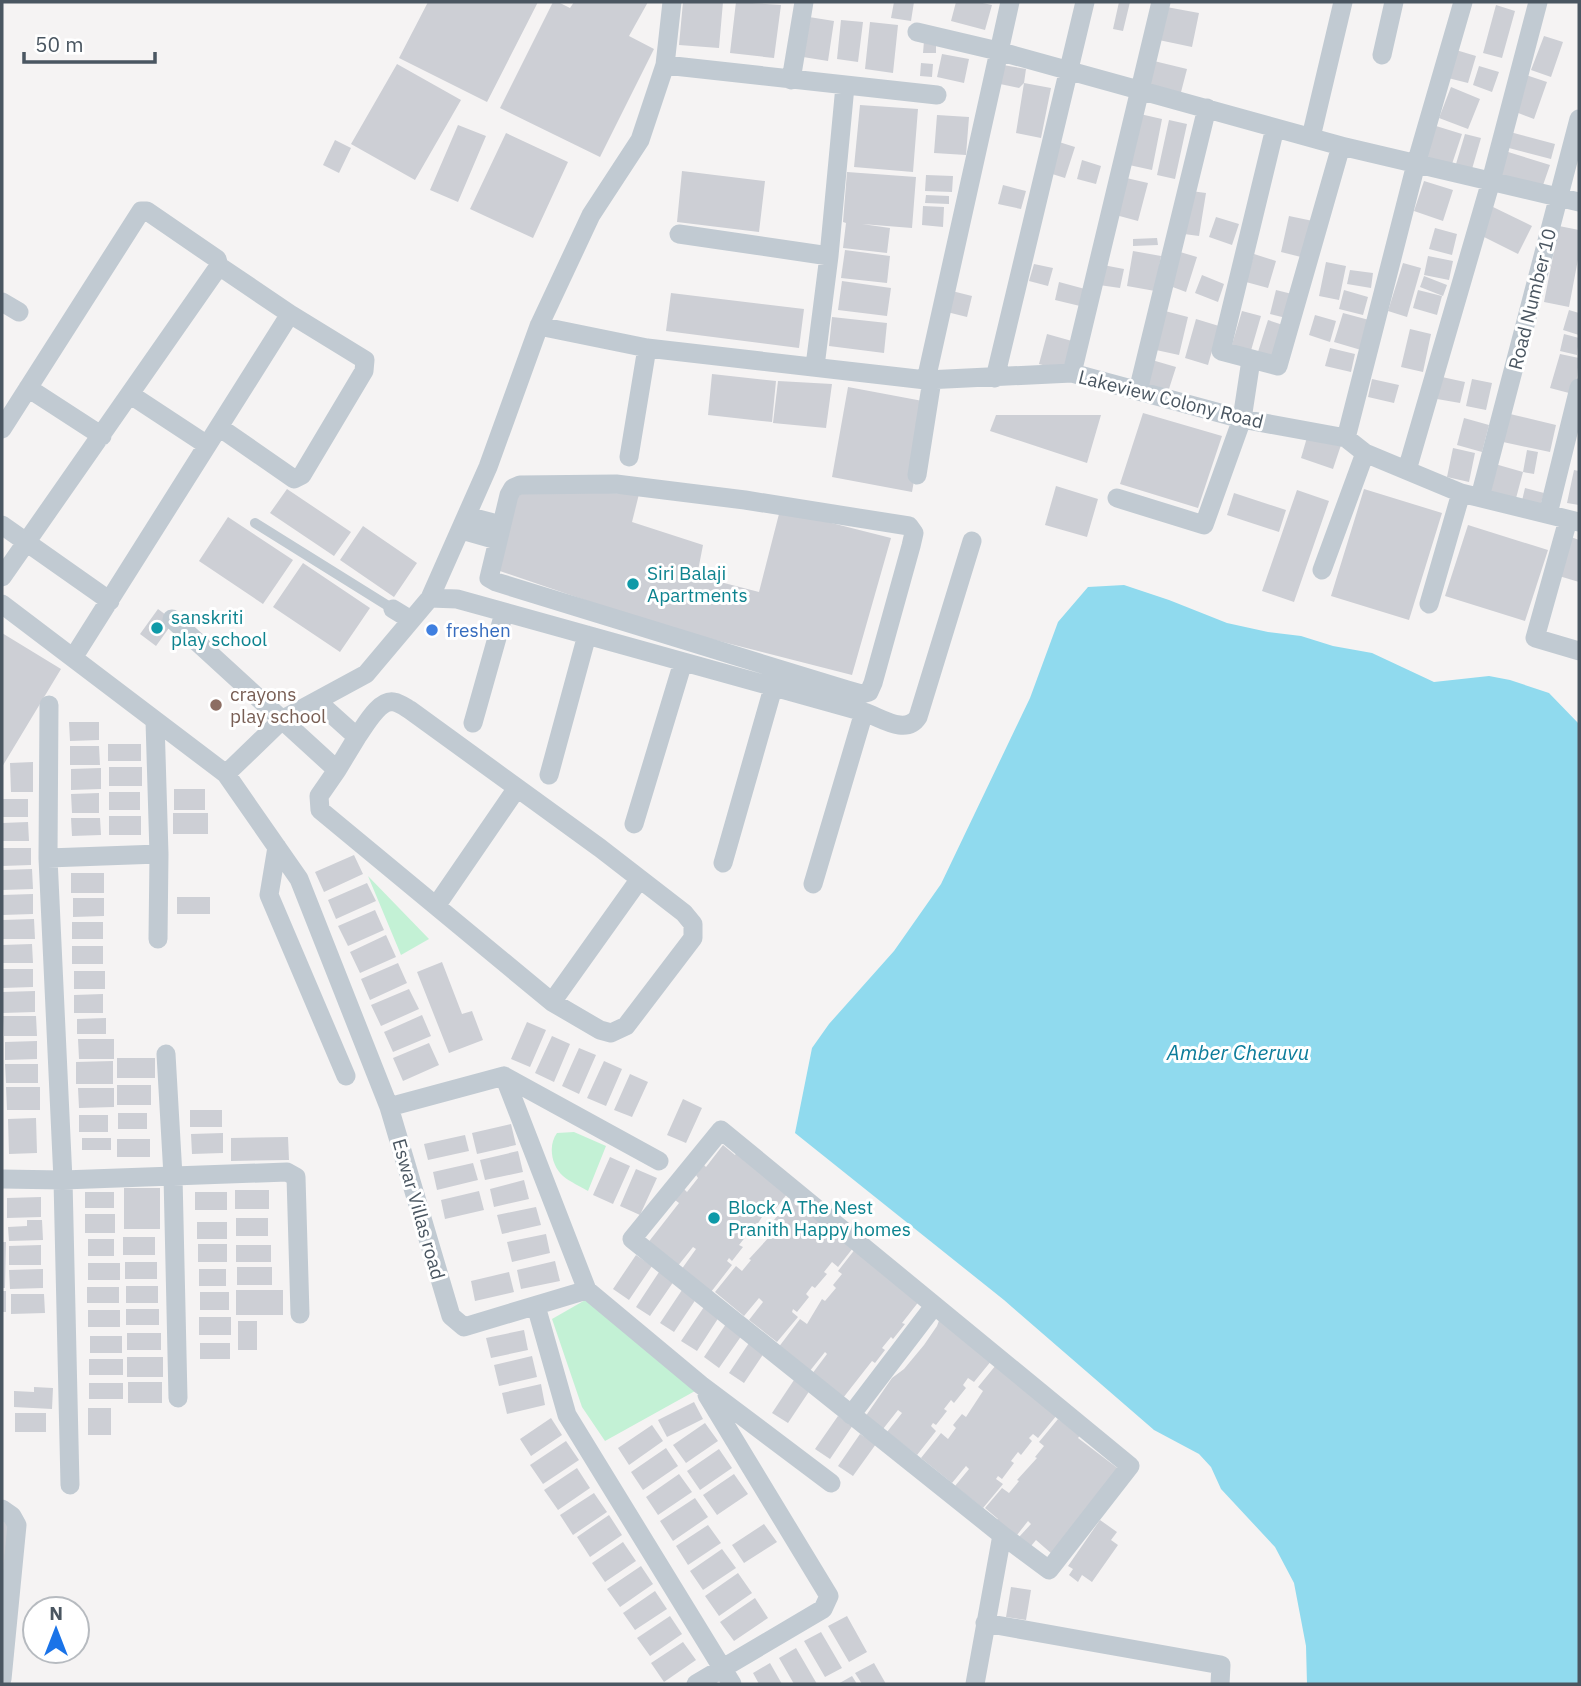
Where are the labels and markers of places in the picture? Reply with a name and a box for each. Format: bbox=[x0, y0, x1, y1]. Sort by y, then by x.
place label: Siri Balaji Apartments bbox=[647, 561, 748, 607]
marker: Siri Balaji Apartments bbox=[625, 576, 641, 592]
place label: sanskriti play school bbox=[171, 605, 267, 651]
place label: freshen bbox=[446, 618, 511, 642]
marker: sanskriti play school bbox=[149, 620, 165, 636]
marker: freshen bbox=[424, 622, 440, 638]
place label: crayons play school bbox=[230, 682, 326, 728]
marker: crayons play school bbox=[208, 697, 224, 713]
place label: Block A The Nest Pranith Happy homes bbox=[728, 1195, 911, 1241]
marker: Block A The Nest Pranith Happy homes bbox=[706, 1210, 722, 1226]

